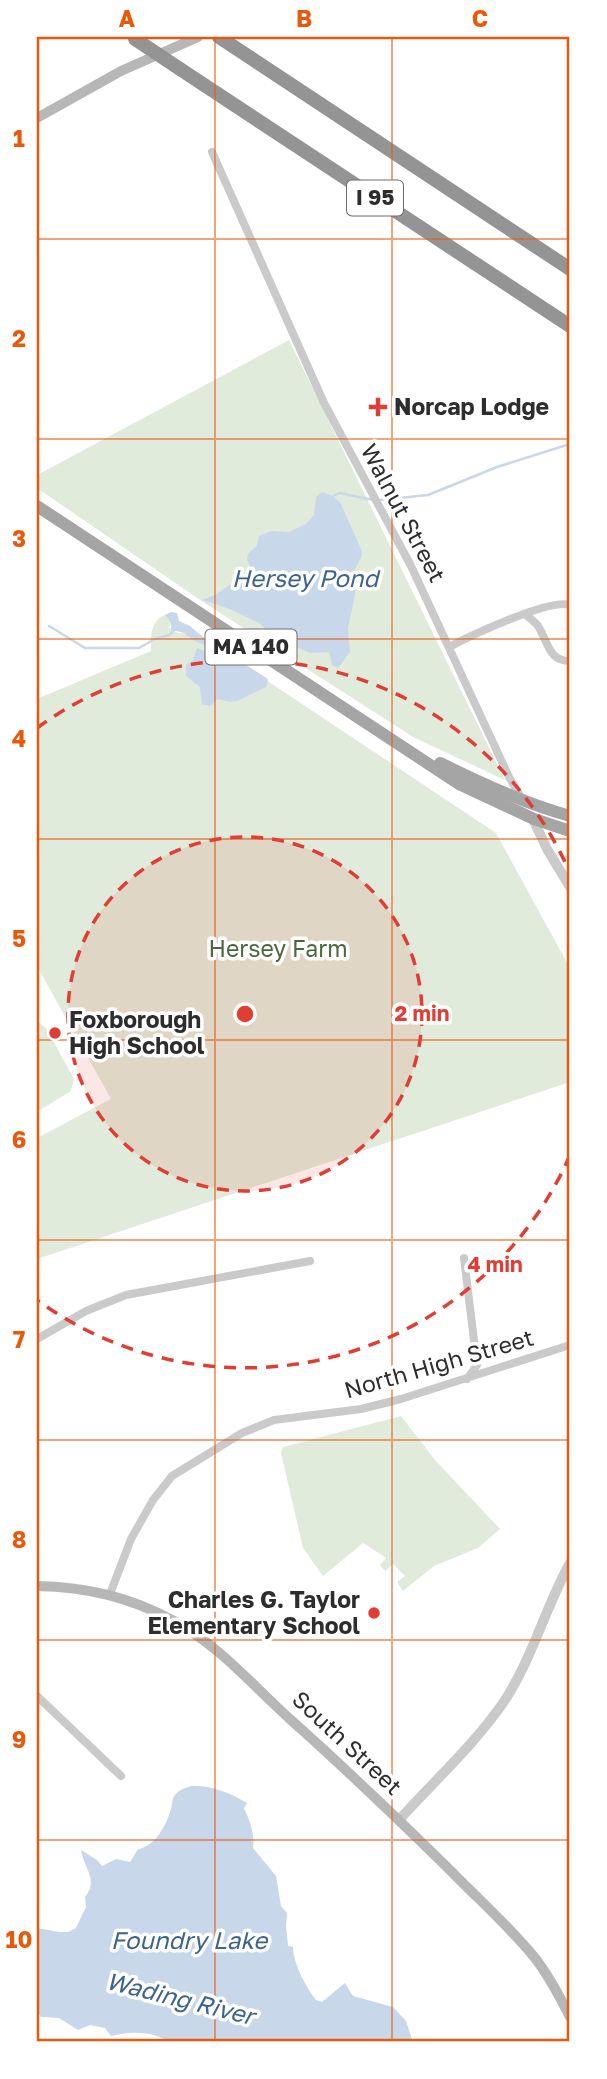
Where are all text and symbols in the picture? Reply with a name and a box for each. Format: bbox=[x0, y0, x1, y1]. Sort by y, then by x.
text: A bbox=[119, 4, 136, 32]
text: B bbox=[296, 4, 312, 32]
text: C bbox=[472, 4, 488, 32]
text: 1 bbox=[13, 124, 25, 152]
road number: I 95 bbox=[347, 180, 403, 216]
text: 2 bbox=[12, 324, 26, 352]
place label: Norcap Lodge bbox=[394, 392, 549, 420]
marker: Norcap Lodge bbox=[368, 397, 388, 417]
street label: Walnut Street bbox=[356, 439, 452, 586]
text: 3 bbox=[12, 524, 26, 552]
water label: Hersey Pond bbox=[232, 563, 381, 593]
road number: MA 140 bbox=[205, 630, 296, 664]
text: 4 bbox=[12, 724, 26, 752]
text: 5 bbox=[12, 924, 26, 952]
park label: Hersey Farm bbox=[208, 934, 348, 962]
text: 2 min bbox=[395, 1000, 449, 1026]
centre of rings bbox=[233, 1002, 257, 1026]
place label: Foxborough High School bbox=[69, 1005, 205, 1059]
marker: Foxborough High School bbox=[47, 1025, 63, 1041]
text: 6 bbox=[12, 1125, 26, 1153]
text: 4 min bbox=[467, 1251, 523, 1277]
street label: North High Street bbox=[341, 1323, 537, 1403]
text: 7 bbox=[13, 1325, 25, 1353]
text: 8 bbox=[12, 1525, 26, 1553]
place label: Charles G. Taylor Elementary School bbox=[147, 1585, 360, 1639]
marker: Charles G. Taylor Elementary School bbox=[366, 1605, 382, 1621]
street label: South Street bbox=[287, 1684, 408, 1800]
text: 9 bbox=[12, 1725, 26, 1753]
text: 10 bbox=[6, 1925, 32, 1953]
water label: Foundry Lake bbox=[111, 1925, 269, 1955]
water label: Wading River bbox=[103, 1965, 261, 2032]

